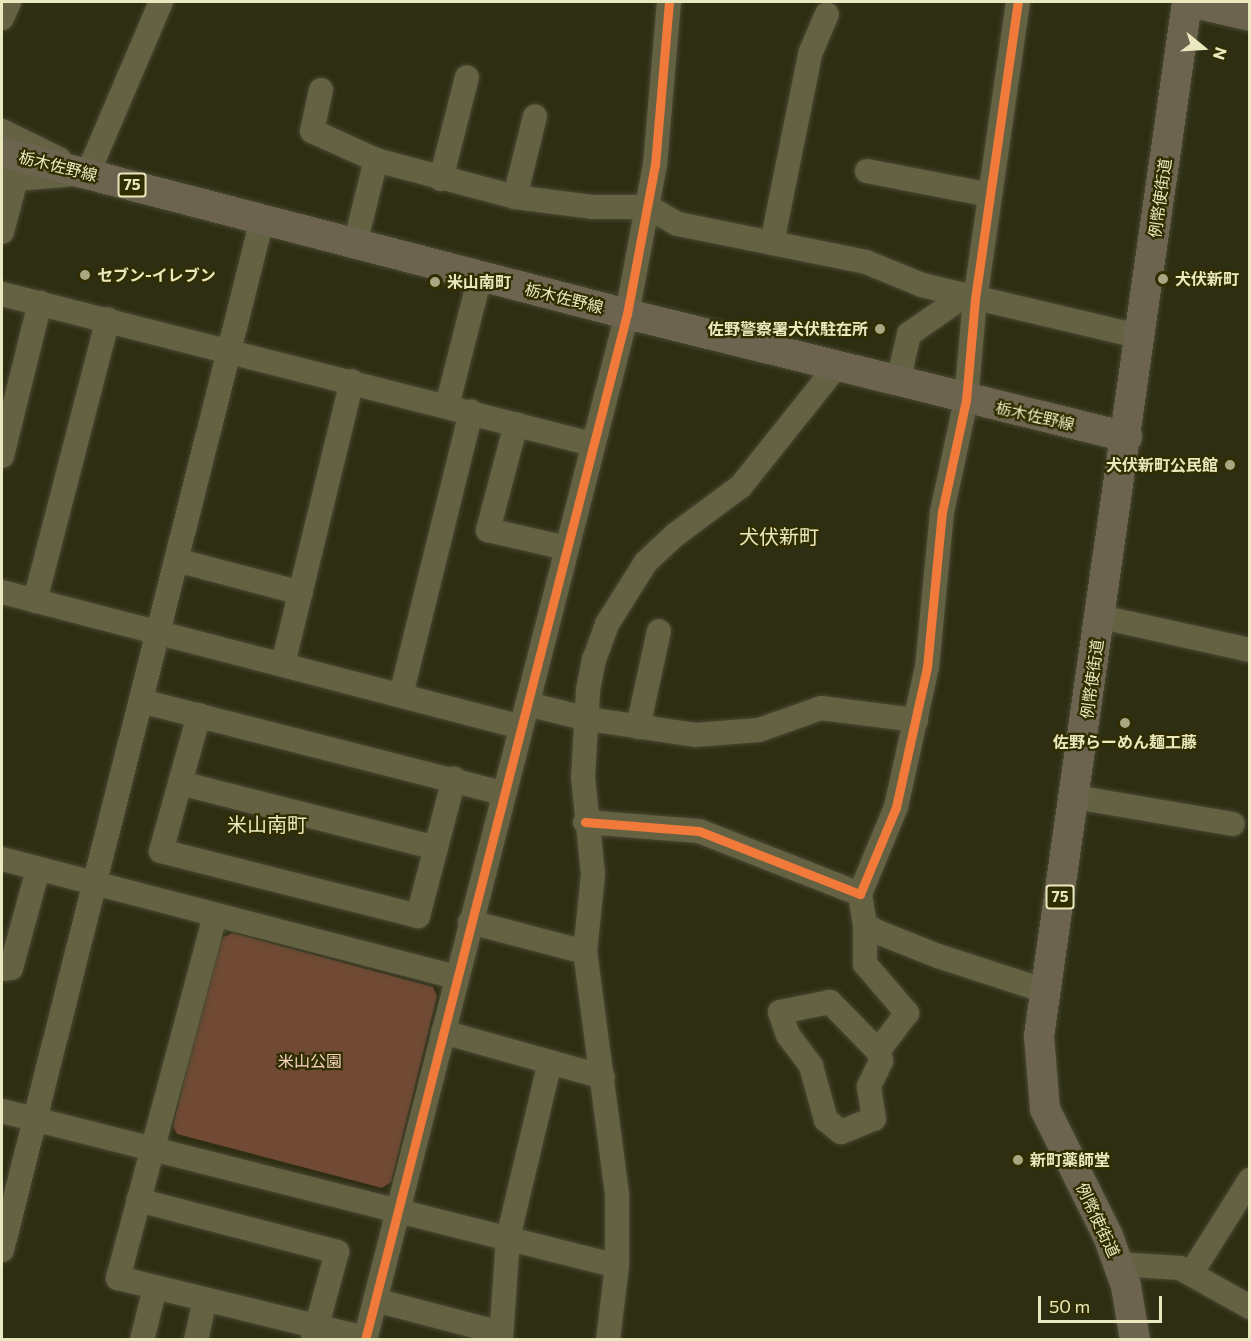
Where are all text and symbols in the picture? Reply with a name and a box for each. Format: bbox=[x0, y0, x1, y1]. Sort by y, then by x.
north arrow bbox=[1173, 18, 1233, 78]
text: N bbox=[1210, 45, 1231, 62]
street label: 栃木佐野線 bbox=[17, 147, 99, 185]
street label: 例幣使街道 bbox=[1145, 157, 1175, 239]
road number: 75 bbox=[117, 173, 147, 197]
place label: セブン-イレブン bbox=[97, 265, 216, 285]
marker: セブン-イレブン bbox=[78, 268, 92, 282]
place label: 犬伏新町 bbox=[1175, 269, 1239, 289]
place label: 米山南町 bbox=[447, 272, 511, 292]
marker: 犬伏新町 bbox=[1156, 272, 1170, 286]
marker: 米山南町 bbox=[428, 275, 442, 289]
street label: 栃木佐野線 bbox=[523, 279, 605, 317]
place label: 佐野警察署犬伏駐在所 bbox=[708, 319, 868, 339]
marker: 佐野警察署犬伏駐在所 bbox=[873, 322, 887, 336]
street label: 栃木佐野線 bbox=[994, 398, 1076, 434]
place label: 犬伏新町公民館 bbox=[1106, 455, 1218, 475]
marker: 犬伏新町公民館 bbox=[1223, 458, 1237, 472]
district label: 犬伏新町 bbox=[739, 524, 819, 548]
street label: 例幣使街道 bbox=[1077, 638, 1107, 720]
marker: 佐野らーめん麺工藤 bbox=[1118, 716, 1132, 730]
place label: 佐野らーめん麺工藤 bbox=[1053, 732, 1197, 752]
district label: 米山南町 bbox=[227, 812, 307, 836]
road number: 75 bbox=[1045, 885, 1075, 909]
park label: 米山公園 bbox=[278, 1051, 342, 1071]
place label: 新町薬師堂 bbox=[1030, 1150, 1110, 1170]
marker: 新町薬師堂 bbox=[1011, 1153, 1025, 1167]
street label: 例幣使街道 bbox=[1072, 1180, 1124, 1260]
scale bar bbox=[1041, 1284, 1166, 1322]
text: 50 m bbox=[1049, 1295, 1090, 1317]

